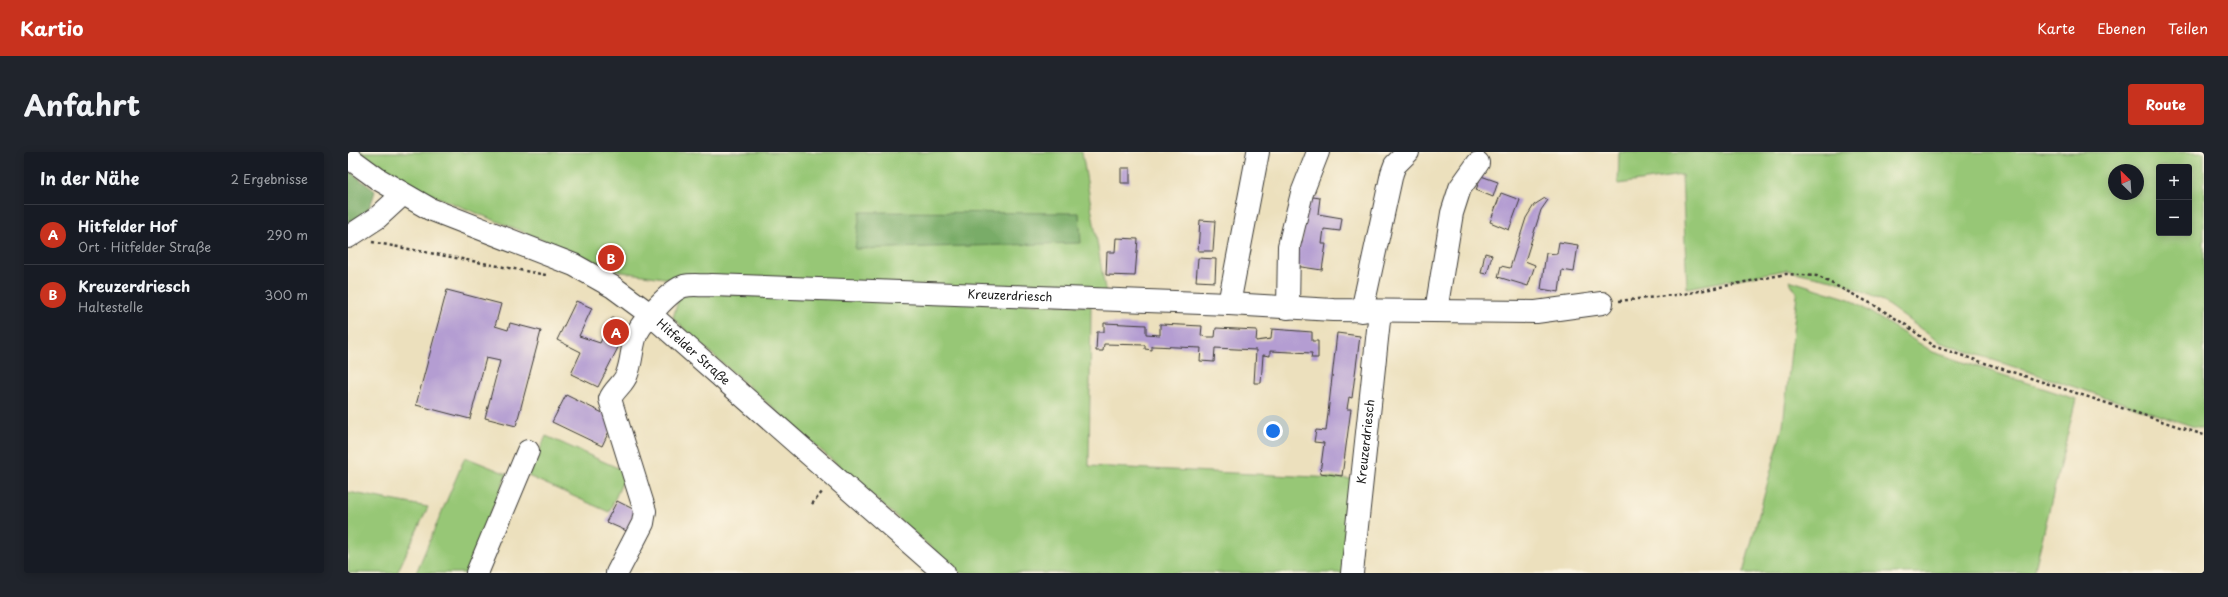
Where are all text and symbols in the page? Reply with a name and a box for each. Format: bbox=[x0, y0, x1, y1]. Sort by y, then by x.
text: Kartio bbox=[20, 14, 83, 42]
text: Karte bbox=[2037, 18, 2075, 39]
text: Ebenen bbox=[2097, 18, 2146, 39]
text: Teilen bbox=[2168, 18, 2208, 39]
text: Anfahrt bbox=[24, 83, 140, 126]
button: Route bbox=[2128, 84, 2204, 125]
north arrow bbox=[2108, 164, 2144, 200]
map controls bbox=[2156, 164, 2192, 236]
button: + bbox=[2156, 164, 2192, 200]
text: In der Nähe bbox=[40, 165, 139, 191]
text: 2 Ergebnisse bbox=[231, 169, 308, 188]
button: − bbox=[2156, 200, 2192, 236]
text: Hitfelder Hof bbox=[78, 214, 177, 237]
text: A bbox=[48, 225, 58, 244]
text: 290 m bbox=[267, 225, 308, 244]
text: Ort · Hitfelder Straße bbox=[78, 237, 211, 256]
pin: B bbox=[598, 243, 624, 273]
text: Kreuzerdriesch bbox=[78, 274, 190, 297]
street label: Kreuzerdriesch bbox=[967, 284, 1053, 306]
text: B bbox=[49, 285, 57, 304]
text: 300 m bbox=[264, 285, 308, 304]
text: Haltestelle bbox=[78, 297, 143, 316]
street label: Hitfelder Straße bbox=[653, 314, 735, 389]
pin: A bbox=[603, 317, 629, 347]
street label: Kreuzerdriesch bbox=[1352, 398, 1379, 485]
your location bbox=[1263, 421, 1283, 441]

